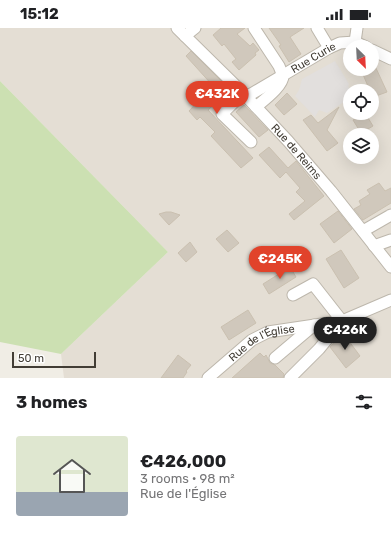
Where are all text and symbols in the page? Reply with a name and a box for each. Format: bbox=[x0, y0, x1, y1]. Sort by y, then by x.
text: 15:12 bbox=[20, 5, 59, 23]
street label: Rue Curie bbox=[288, 39, 338, 76]
north arrow bbox=[343, 40, 379, 76]
map controls bbox=[343, 40, 379, 164]
pin: €432K bbox=[189, 81, 245, 115]
button: locate bbox=[343, 84, 379, 120]
text: €432K bbox=[195, 86, 239, 101]
street label: Rue de Reims bbox=[269, 121, 325, 182]
button: layers bbox=[343, 128, 379, 164]
pin: €245K bbox=[252, 246, 308, 280]
text: €245K bbox=[258, 251, 302, 266]
pin: €426K bbox=[317, 317, 373, 351]
street label: Rue de l'Église bbox=[226, 322, 295, 364]
text: €426K bbox=[323, 322, 367, 337]
scale bar bbox=[12, 350, 96, 369]
text: 50 m bbox=[18, 352, 44, 365]
icon: filters bbox=[353, 391, 375, 413]
text: 3 homes bbox=[16, 392, 87, 412]
text: €426,000 bbox=[140, 451, 226, 471]
icon: home bbox=[48, 452, 96, 500]
text: 3 rooms · 98 m² bbox=[140, 471, 235, 486]
text: Rue de l'Église bbox=[140, 486, 227, 501]

